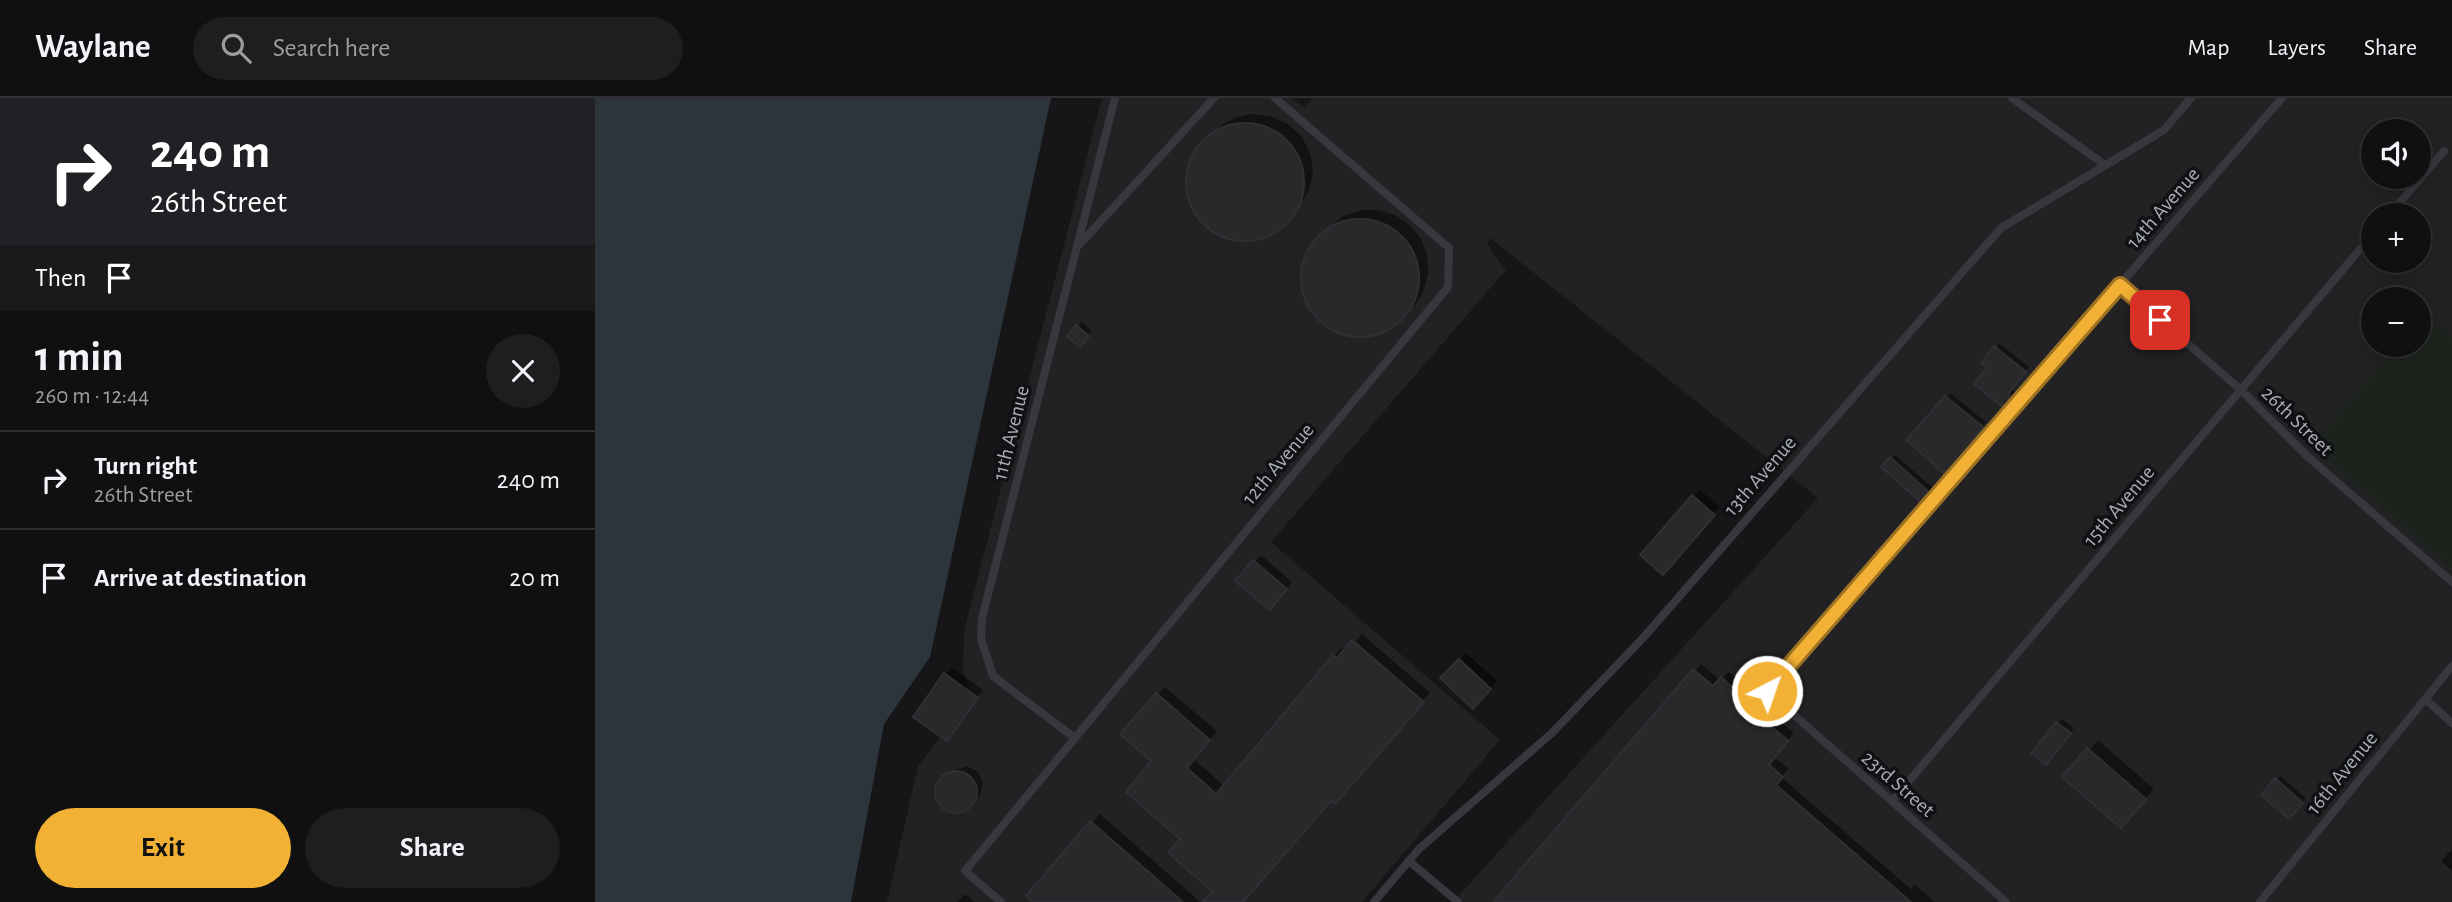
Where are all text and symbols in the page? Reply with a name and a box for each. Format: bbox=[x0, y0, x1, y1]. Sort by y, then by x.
search box bbox=[193, 17, 683, 80]
icon: search bbox=[217, 29, 255, 67]
text: Waylane bbox=[35, 31, 151, 64]
text: Search here bbox=[273, 35, 390, 61]
text: Map bbox=[2187, 36, 2229, 60]
text: Layers bbox=[2267, 36, 2326, 60]
text: Share bbox=[2364, 36, 2417, 60]
map controls bbox=[2361, 119, 2431, 357]
button: sound bbox=[2361, 119, 2431, 189]
icon: right bbox=[35, 126, 126, 217]
text: 240 m bbox=[150, 128, 270, 177]
street label: 14th Avenue bbox=[2122, 164, 2204, 252]
text: 26th Street bbox=[150, 186, 287, 218]
button: + bbox=[2361, 203, 2431, 273]
icon: arrive bbox=[100, 259, 138, 297]
text: Then bbox=[35, 265, 86, 291]
button: − bbox=[2361, 287, 2431, 357]
pin bbox=[2130, 290, 2190, 350]
icon: arrive bbox=[2141, 301, 2179, 339]
button: close bbox=[486, 334, 560, 408]
text: 1 min bbox=[35, 336, 124, 378]
street label: 26th Street bbox=[2257, 382, 2337, 460]
street label: 11th Avenue bbox=[989, 384, 1033, 482]
text: 260 m · 12:44 bbox=[35, 385, 149, 408]
street label: 12th Avenue bbox=[1238, 419, 1318, 509]
street label: 13th Avenue bbox=[1720, 432, 1800, 520]
text: Turn right bbox=[94, 453, 197, 479]
icon: right bbox=[35, 461, 73, 499]
street label: 15th Avenue bbox=[2079, 462, 2159, 550]
text: 240 m bbox=[497, 467, 560, 493]
text: 26th Street bbox=[94, 484, 193, 507]
icon: arrive bbox=[35, 559, 73, 597]
text: Arrive at destination bbox=[94, 565, 307, 591]
text: 20 m bbox=[509, 565, 560, 591]
position arrow bbox=[1730, 654, 1804, 728]
street label: 16th Avenue bbox=[2303, 728, 2381, 818]
street label: 23rd Street bbox=[1858, 747, 1939, 821]
button: Exit bbox=[35, 808, 291, 888]
button: Share bbox=[305, 808, 560, 888]

